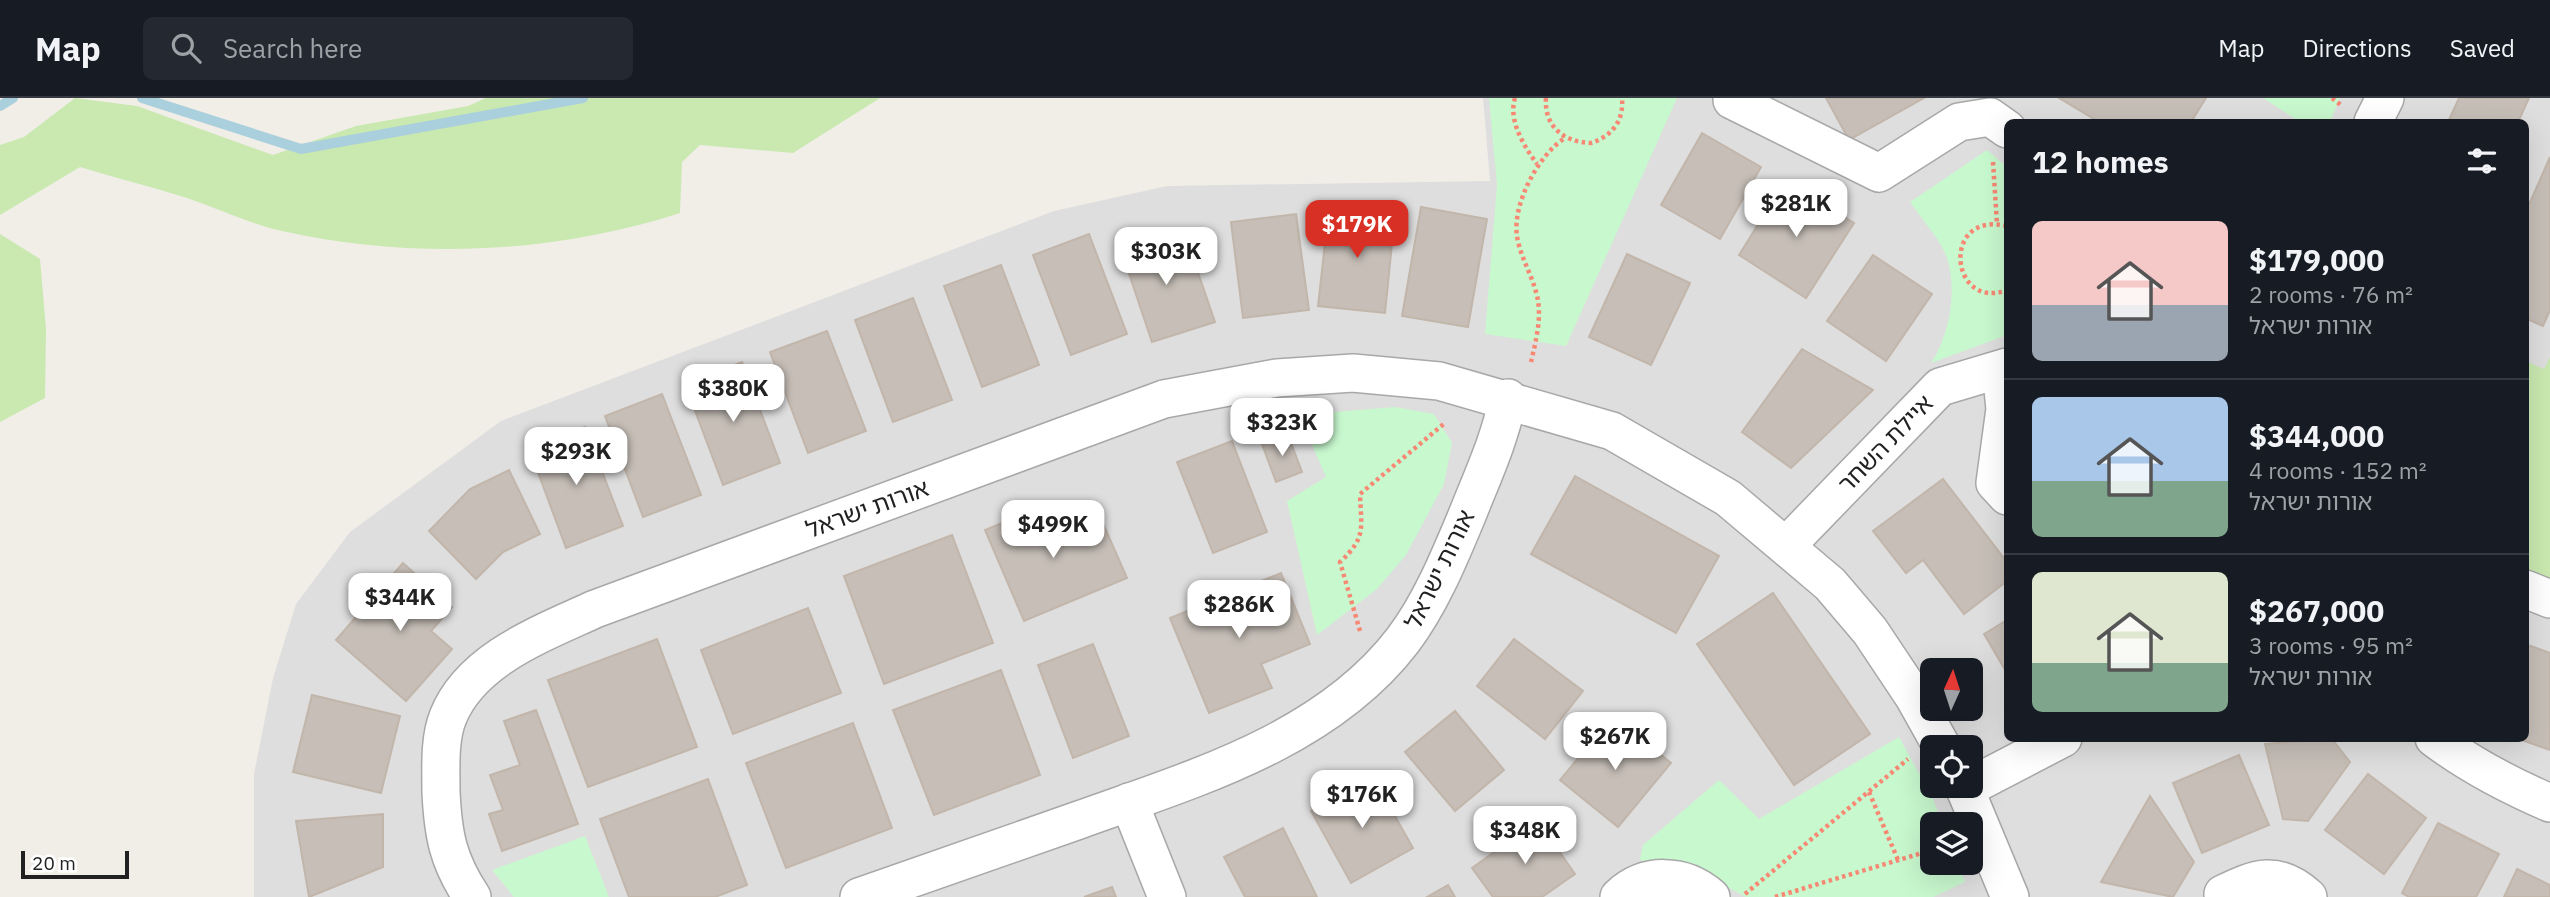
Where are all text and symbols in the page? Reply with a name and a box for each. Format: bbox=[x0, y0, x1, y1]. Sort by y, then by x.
search box bbox=[143, 17, 633, 80]
text: Map bbox=[35, 27, 101, 70]
icon: search bbox=[167, 29, 205, 67]
text: Search here bbox=[223, 31, 362, 65]
text: Map bbox=[2218, 32, 2264, 64]
text: Directions bbox=[2302, 32, 2412, 64]
text: Saved bbox=[2450, 32, 2515, 64]
text: 12 homes bbox=[2032, 142, 2169, 181]
icon: filters bbox=[2463, 142, 2501, 180]
pin: $281K bbox=[1747, 180, 1845, 239]
text: $281K bbox=[1760, 187, 1832, 217]
pin: $179K bbox=[1308, 200, 1406, 260]
text: $179K bbox=[1321, 208, 1393, 238]
pin: $303K bbox=[1117, 228, 1215, 287]
text: $303K bbox=[1130, 235, 1202, 265]
text: $179,000 bbox=[2249, 240, 2384, 279]
icon: home bbox=[2088, 249, 2172, 333]
text: 2 rooms · 76 m² bbox=[2249, 279, 2413, 309]
text: אורות ישראל bbox=[2249, 310, 2372, 340]
pin: $380K bbox=[684, 364, 782, 424]
text: $380K bbox=[697, 372, 769, 402]
street label: איילת השחר bbox=[1830, 387, 1940, 499]
pin: $323K bbox=[1233, 398, 1331, 458]
text: $323K bbox=[1246, 406, 1318, 436]
text: $344,000 bbox=[2249, 416, 2384, 455]
icon: home bbox=[2088, 425, 2172, 509]
pin: $293K bbox=[527, 428, 625, 487]
text: $293K bbox=[540, 435, 612, 465]
text: 4 rooms · 152 m² bbox=[2249, 455, 2427, 485]
street label: אורות ישראל bbox=[801, 471, 933, 545]
text: אורות ישראל bbox=[2249, 486, 2372, 516]
pin: $499K bbox=[1004, 500, 1102, 560]
street label: אורות ישראל bbox=[1396, 504, 1482, 634]
text: $499K bbox=[1017, 508, 1089, 538]
pin: $344K bbox=[351, 574, 449, 633]
pin: $286K bbox=[1190, 580, 1288, 640]
text: $344K bbox=[364, 581, 436, 611]
text: $286K bbox=[1203, 588, 1275, 618]
text: $267,000 bbox=[2249, 591, 2384, 630]
icon: home bbox=[2088, 600, 2172, 684]
text: 3 rooms · 95 m² bbox=[2249, 630, 2413, 660]
north arrow bbox=[1920, 658, 1983, 721]
map controls bbox=[1920, 658, 1983, 875]
text: אורות ישראל bbox=[2249, 661, 2372, 691]
pin: $267K bbox=[1566, 712, 1664, 772]
text: $267K bbox=[1579, 720, 1651, 750]
button: locate bbox=[1920, 735, 1983, 798]
pin: $176K bbox=[1313, 770, 1411, 830]
text: $176K bbox=[1326, 778, 1398, 808]
pin: $348K bbox=[1476, 806, 1574, 866]
button: layers bbox=[1920, 812, 1983, 875]
text: $348K bbox=[1489, 814, 1561, 844]
scale bar bbox=[21, 848, 130, 880]
text: 20 m bbox=[32, 851, 76, 875]

